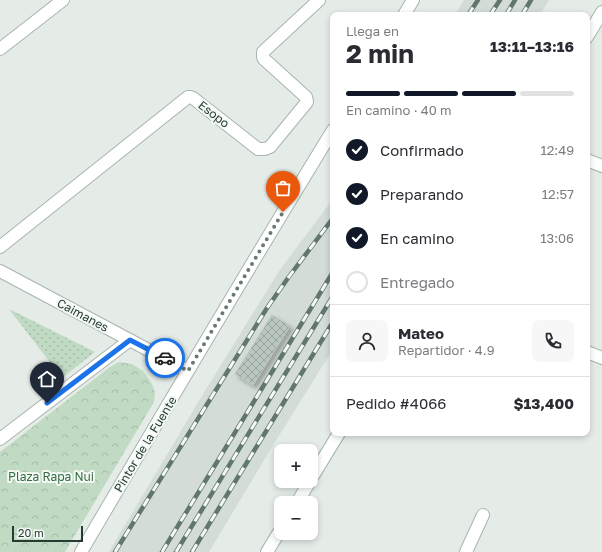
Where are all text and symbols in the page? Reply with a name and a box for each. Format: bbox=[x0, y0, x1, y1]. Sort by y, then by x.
text: Llega en bbox=[346, 23, 399, 39]
text: 13:11–13:16 bbox=[490, 37, 574, 55]
text: 2 min bbox=[346, 38, 414, 69]
street label: Esopo bbox=[195, 97, 233, 131]
text: En camino · 40 m bbox=[346, 102, 452, 118]
icon: check bbox=[346, 139, 368, 161]
text: Confirmado bbox=[380, 141, 464, 159]
text: 12:49 bbox=[540, 142, 574, 158]
pin bbox=[266, 171, 300, 212]
icon: bag bbox=[272, 177, 294, 199]
icon: check bbox=[346, 183, 368, 205]
text: Preparando bbox=[380, 185, 464, 203]
text: 12:57 bbox=[542, 186, 574, 202]
icon: check bbox=[346, 227, 368, 249]
text: En camino bbox=[380, 229, 454, 247]
text: 13:06 bbox=[540, 230, 574, 246]
text: Entregado bbox=[380, 273, 455, 291]
street label: Caimanes bbox=[55, 295, 111, 335]
button: person bbox=[346, 320, 388, 362]
button: phone bbox=[532, 320, 574, 362]
text: Mateo bbox=[398, 324, 444, 342]
courier bbox=[145, 338, 185, 378]
text: Repartidor · 4.9 bbox=[398, 342, 495, 358]
icon: car bbox=[154, 347, 176, 369]
pin bbox=[30, 362, 64, 403]
icon: home bbox=[36, 368, 58, 390]
street label: Pintor de la Fuente bbox=[110, 393, 180, 495]
text: Pedido #4066 bbox=[346, 394, 446, 412]
text: $13,400 bbox=[513, 394, 574, 412]
map controls bbox=[274, 444, 318, 540]
button: + bbox=[274, 444, 318, 488]
park label: Plaza Rapa Nui bbox=[8, 469, 94, 484]
button: − bbox=[274, 496, 318, 540]
scale bar bbox=[12, 524, 83, 543]
text: 20 m bbox=[18, 526, 44, 539]

